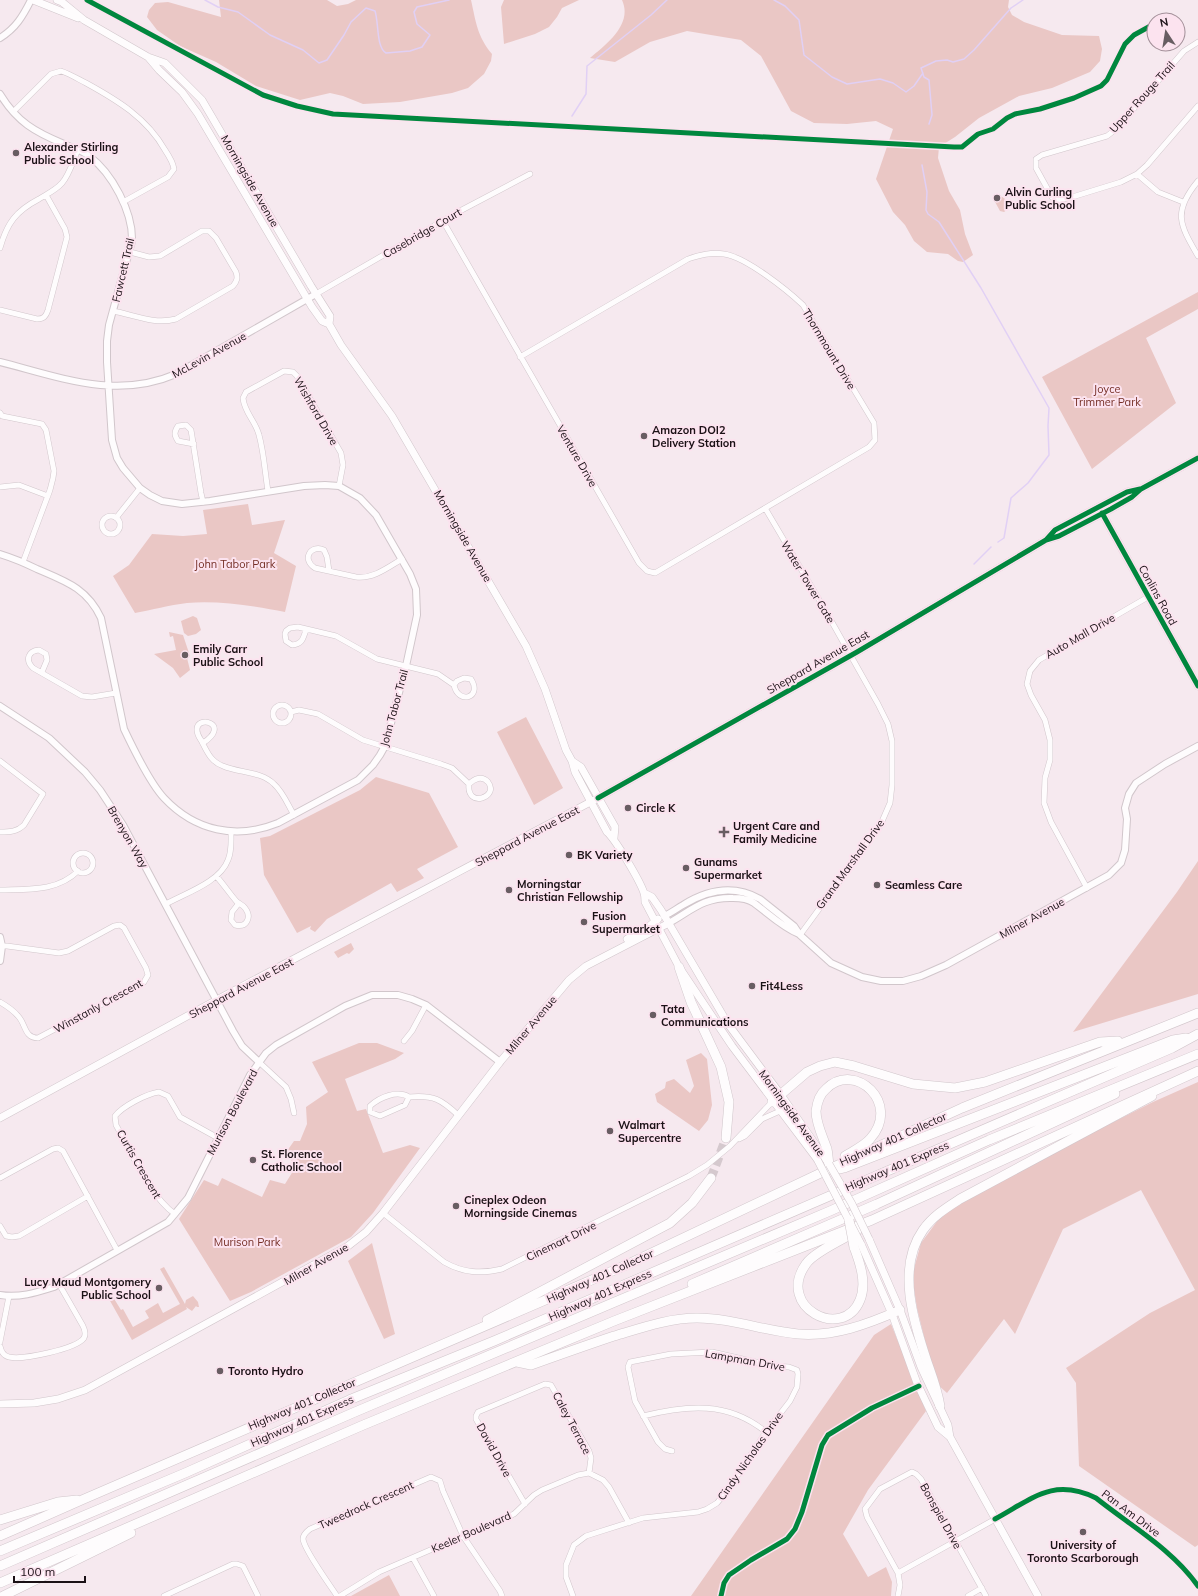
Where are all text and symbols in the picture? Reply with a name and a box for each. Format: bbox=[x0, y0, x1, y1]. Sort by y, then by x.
north arrow bbox=[1146, 12, 1186, 52]
text: N bbox=[1158, 15, 1169, 30]
street label: Upper Rouge Trail bbox=[1106, 58, 1178, 136]
street label: Morningside Avenue bbox=[218, 133, 282, 229]
place label: Alexander Stirling Public School bbox=[24, 140, 119, 167]
marker: Alexander Stirling Public School bbox=[11, 148, 21, 158]
place label: Alvin Curling Public School bbox=[1005, 185, 1075, 212]
marker: Alvin Curling Public School bbox=[992, 193, 1002, 203]
street label: Casebridge Court bbox=[380, 205, 464, 261]
street label: Fawcett Trail bbox=[109, 237, 137, 303]
street label: Thornmount Drive bbox=[799, 306, 859, 392]
street label: McLevin Avenue bbox=[169, 329, 249, 381]
street label: Wishford Drive bbox=[291, 374, 341, 448]
park label: Joyce Trimmer Park bbox=[1073, 382, 1141, 409]
street label: Venture Drive bbox=[554, 423, 600, 489]
place label: Amazon DOI2 Delivery Station bbox=[652, 423, 736, 450]
marker: Amazon DOI2 Delivery Station bbox=[639, 431, 649, 441]
street label: Morningside Avenue bbox=[431, 488, 495, 584]
street label: Water Tower Gate bbox=[778, 538, 838, 626]
park label: John Tabor Park bbox=[195, 557, 276, 571]
street label: Conlins Road bbox=[1136, 562, 1180, 628]
street label: Auto Mall Drive bbox=[1043, 610, 1117, 662]
street label: Sheppard Avenue East bbox=[764, 627, 872, 697]
place label: Emily Carr Public School bbox=[193, 642, 263, 669]
marker: Emily Carr Public School bbox=[180, 650, 190, 660]
street label: John Tabor Trail bbox=[377, 668, 411, 748]
place label: Circle K bbox=[636, 801, 676, 815]
street label: Sheppard Avenue East bbox=[473, 803, 582, 869]
marker: Circle K bbox=[623, 803, 633, 813]
street label: Brenyon Way bbox=[105, 804, 151, 871]
street label: Grand Marshall Drive bbox=[813, 816, 887, 912]
place label: Urgent Care and Family Medicine bbox=[733, 819, 820, 846]
marker: Urgent Care and Family Medicine bbox=[718, 826, 730, 838]
place label: BK Variety bbox=[577, 848, 632, 862]
marker: BK Variety bbox=[564, 850, 574, 860]
place label: Gunams Supermarket bbox=[694, 855, 762, 882]
marker: Gunams Supermarket bbox=[681, 863, 691, 873]
place label: Morningstar Christian Fellowship bbox=[517, 877, 623, 904]
place label: Seamless Care bbox=[885, 878, 962, 892]
marker: Seamless Care bbox=[872, 880, 882, 890]
marker: Morningstar Christian Fellowship bbox=[504, 885, 514, 895]
street label: Milner Avenue bbox=[997, 894, 1067, 942]
place label: Fusion Supermarket bbox=[592, 909, 660, 936]
marker: Fusion Supermarket bbox=[579, 917, 589, 927]
street label: Sheppard Avenue East bbox=[187, 955, 296, 1021]
street label: Winstanly Crescent bbox=[51, 976, 145, 1036]
place label: Fit4Less bbox=[760, 979, 804, 993]
marker: Fit4Less bbox=[747, 981, 757, 991]
street label: Milner Avenue bbox=[502, 993, 560, 1057]
place label: Tata Communications bbox=[661, 1002, 749, 1029]
marker: Tata Communications bbox=[648, 1010, 658, 1020]
street label: Murison Boulevard bbox=[204, 1067, 260, 1157]
street label: Morningside Avenue bbox=[756, 1067, 828, 1159]
street label: Highway 401 Collector bbox=[837, 1109, 949, 1169]
place label: Walmart Supercentre bbox=[618, 1118, 681, 1145]
marker: Walmart Supercentre bbox=[605, 1126, 615, 1136]
street label: Curtis Crescent bbox=[114, 1127, 164, 1201]
street label: Highway 401 Express bbox=[843, 1138, 951, 1194]
place label: St. Florence Catholic School bbox=[261, 1147, 342, 1174]
marker: St. Florence Catholic School bbox=[248, 1155, 258, 1165]
place label: Cineplex Odeon Morningside Cinemas bbox=[464, 1193, 577, 1220]
marker: Cineplex Odeon Morningside Cinemas bbox=[451, 1201, 461, 1211]
street label: Cinemart Drive bbox=[524, 1218, 598, 1264]
park label: Murison Park bbox=[214, 1235, 281, 1249]
street label: Milner Avenue bbox=[281, 1240, 351, 1288]
street label: Highway 401 Collector bbox=[544, 1246, 656, 1306]
street label: Highway 401 Express bbox=[546, 1266, 654, 1324]
place label: Lucy Maud Montgomery Public School bbox=[24, 1275, 151, 1302]
marker: Lucy Maud Montgomery Public School bbox=[154, 1283, 164, 1293]
street label: Lampman Drive bbox=[704, 1346, 786, 1374]
place label: Toronto Hydro bbox=[228, 1364, 304, 1378]
marker: Toronto Hydro bbox=[215, 1366, 225, 1376]
street label: Highway 401 Collector bbox=[246, 1375, 358, 1433]
street label: Caley Terrace bbox=[550, 1389, 594, 1457]
street label: Highway 401 Express bbox=[248, 1392, 356, 1450]
street label: Cindy Nicholas Drive bbox=[714, 1409, 786, 1503]
street label: David Drive bbox=[474, 1421, 514, 1479]
street label: Tweedrock Crescent bbox=[316, 1478, 416, 1532]
street label: Bonspiel Drive bbox=[917, 1481, 965, 1551]
street label: Pan Am Drive bbox=[1099, 1486, 1163, 1540]
street label: Keeler Boulevard bbox=[429, 1508, 513, 1556]
marker: University of Toronto Scarborough bbox=[1078, 1527, 1088, 1537]
place label: University of Toronto Scarborough bbox=[1027, 1538, 1139, 1565]
scale bar bbox=[14, 1558, 85, 1584]
text: 100 m bbox=[20, 1564, 55, 1579]

